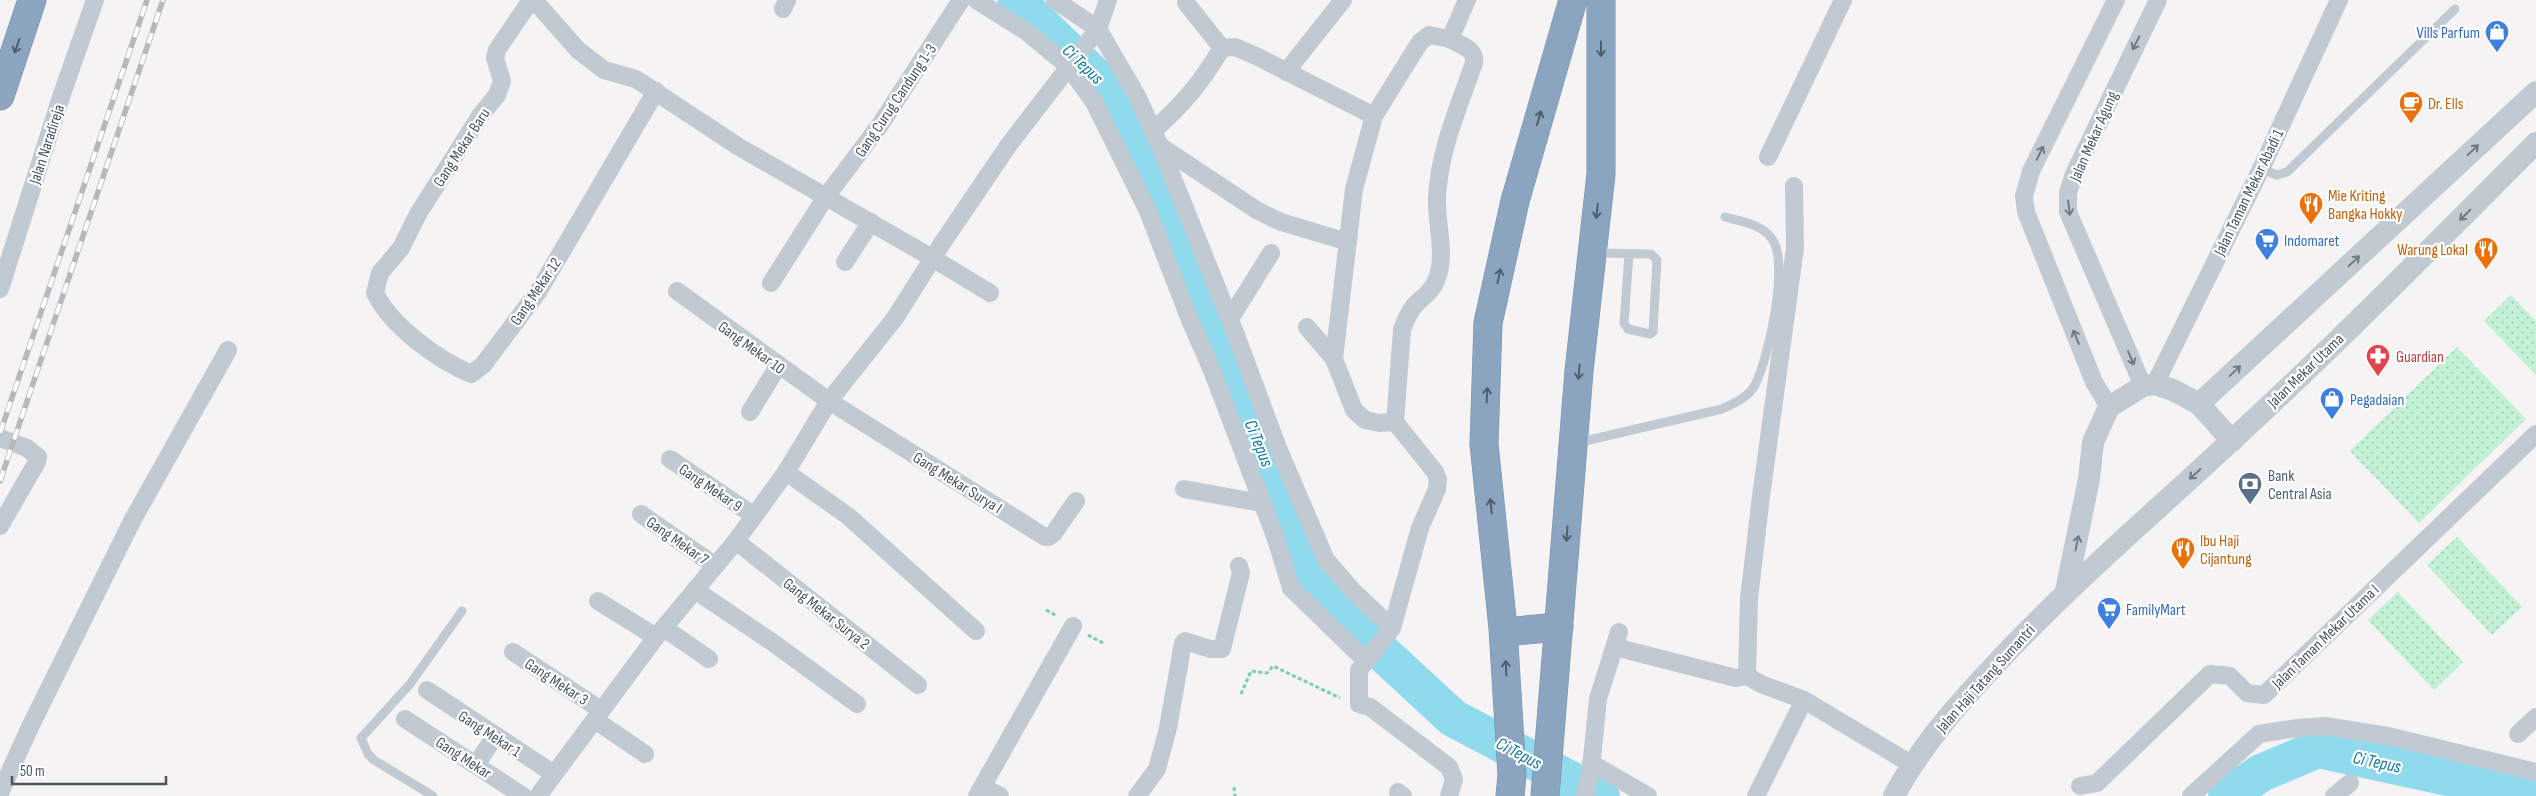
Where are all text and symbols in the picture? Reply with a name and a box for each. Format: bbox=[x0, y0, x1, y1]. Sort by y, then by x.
shop icon: Vills Parfum bbox=[2484, 19, 2510, 53]
place label: Vills Parfum bbox=[2416, 24, 2480, 43]
one-way arrow bbox=[2131, 36, 2141, 51]
one-way arrow bbox=[11, 38, 21, 54]
water label: Ci Tepus bbox=[1058, 40, 1108, 89]
one-way arrow bbox=[1596, 40, 1606, 56]
street label: Gang Curug Candung 1-3 bbox=[851, 41, 941, 161]
street label: Jalan Mekar Agung bbox=[2066, 89, 2123, 186]
cafe icon: Dr. Ells bbox=[2398, 90, 2424, 124]
place label: Dr. Ells bbox=[2428, 95, 2464, 114]
street label: Jalan Naradireja bbox=[25, 102, 69, 187]
street label: Gang Mekar Baru bbox=[430, 105, 495, 191]
one-way arrow bbox=[1534, 111, 1544, 127]
street label: Jalan Taman Mekar Abadi 1 bbox=[2210, 126, 2288, 260]
one-way arrow bbox=[2467, 144, 2480, 156]
one-way arrow bbox=[2036, 146, 2046, 161]
place label: Mie Kriting Bangka Hokky bbox=[2328, 187, 2403, 224]
restaurant icon: Mie Kriting Bangka Hokky bbox=[2298, 191, 2324, 225]
one-way arrow bbox=[2064, 200, 2074, 216]
one-way arrow bbox=[1592, 203, 1602, 219]
one-way arrow bbox=[2459, 208, 2471, 221]
supermarket icon: Indomaret bbox=[2254, 227, 2280, 261]
place label: Indomaret bbox=[2284, 232, 2340, 251]
restaurant icon: Warung Lokal bbox=[2473, 236, 2499, 270]
place label: Warung Lokal bbox=[2397, 241, 2468, 260]
street label: Gang Mekar 12 bbox=[507, 254, 566, 329]
one-way arrow bbox=[2348, 255, 2361, 267]
one-way arrow bbox=[1495, 268, 1504, 284]
street label: Gang Mekar 10 bbox=[714, 318, 788, 379]
one-way arrow bbox=[2071, 330, 2080, 345]
street label: Jalan Mekar Utama bbox=[2263, 330, 2348, 413]
pharmacy icon: Guardian bbox=[2365, 343, 2391, 377]
place label: Guardian bbox=[2396, 348, 2444, 367]
one-way arrow bbox=[2126, 350, 2136, 365]
one-way arrow bbox=[1574, 364, 1583, 380]
one-way arrow bbox=[2228, 365, 2241, 377]
shop icon: Pegadaian bbox=[2319, 386, 2345, 420]
one-way arrow bbox=[1482, 387, 1491, 403]
place label: Pegadaian bbox=[2350, 391, 2404, 410]
water label: Ci Tepus bbox=[1240, 417, 1278, 470]
street label: Gang Mekar Surya I bbox=[909, 448, 1005, 518]
street label: Gang Mekar 9 bbox=[675, 460, 745, 516]
place label: Bank Central Asia bbox=[2268, 467, 2332, 504]
one-way arrow bbox=[2189, 468, 2202, 480]
bank icon: Bank Central Asia bbox=[2237, 471, 2263, 505]
one-way arrow bbox=[1486, 499, 1496, 515]
street label: Gang Mekar 7 bbox=[642, 513, 712, 570]
one-way arrow bbox=[1562, 526, 1571, 542]
place label: Ibu Haji Cijantung bbox=[2200, 532, 2252, 569]
one-way arrow bbox=[2073, 535, 2082, 551]
restaurant icon: Ibu Haji Cijantung bbox=[2170, 536, 2196, 570]
street label: Gang Mekar Surya 2 bbox=[779, 574, 873, 654]
street label: Jalan Taman Mekar Utama I bbox=[2268, 581, 2384, 694]
supermarket icon: FamilyMart bbox=[2096, 596, 2122, 630]
place label: FamilyMart bbox=[2126, 601, 2186, 620]
street label: Jalan Haji Tatang Sumantri bbox=[1932, 621, 2039, 738]
street label: Gang Mekar 3 bbox=[521, 655, 592, 710]
one-way arrow bbox=[1501, 660, 1510, 676]
street label: Gang Mekar 1 bbox=[455, 706, 525, 760]
street label: Gang Mekar bbox=[433, 732, 495, 782]
water label: Ci Tepus bbox=[1492, 733, 1546, 774]
water label: Ci Tepus bbox=[2351, 747, 2404, 778]
scale bar bbox=[12, 754, 166, 786]
text: 50 m bbox=[20, 762, 45, 781]

